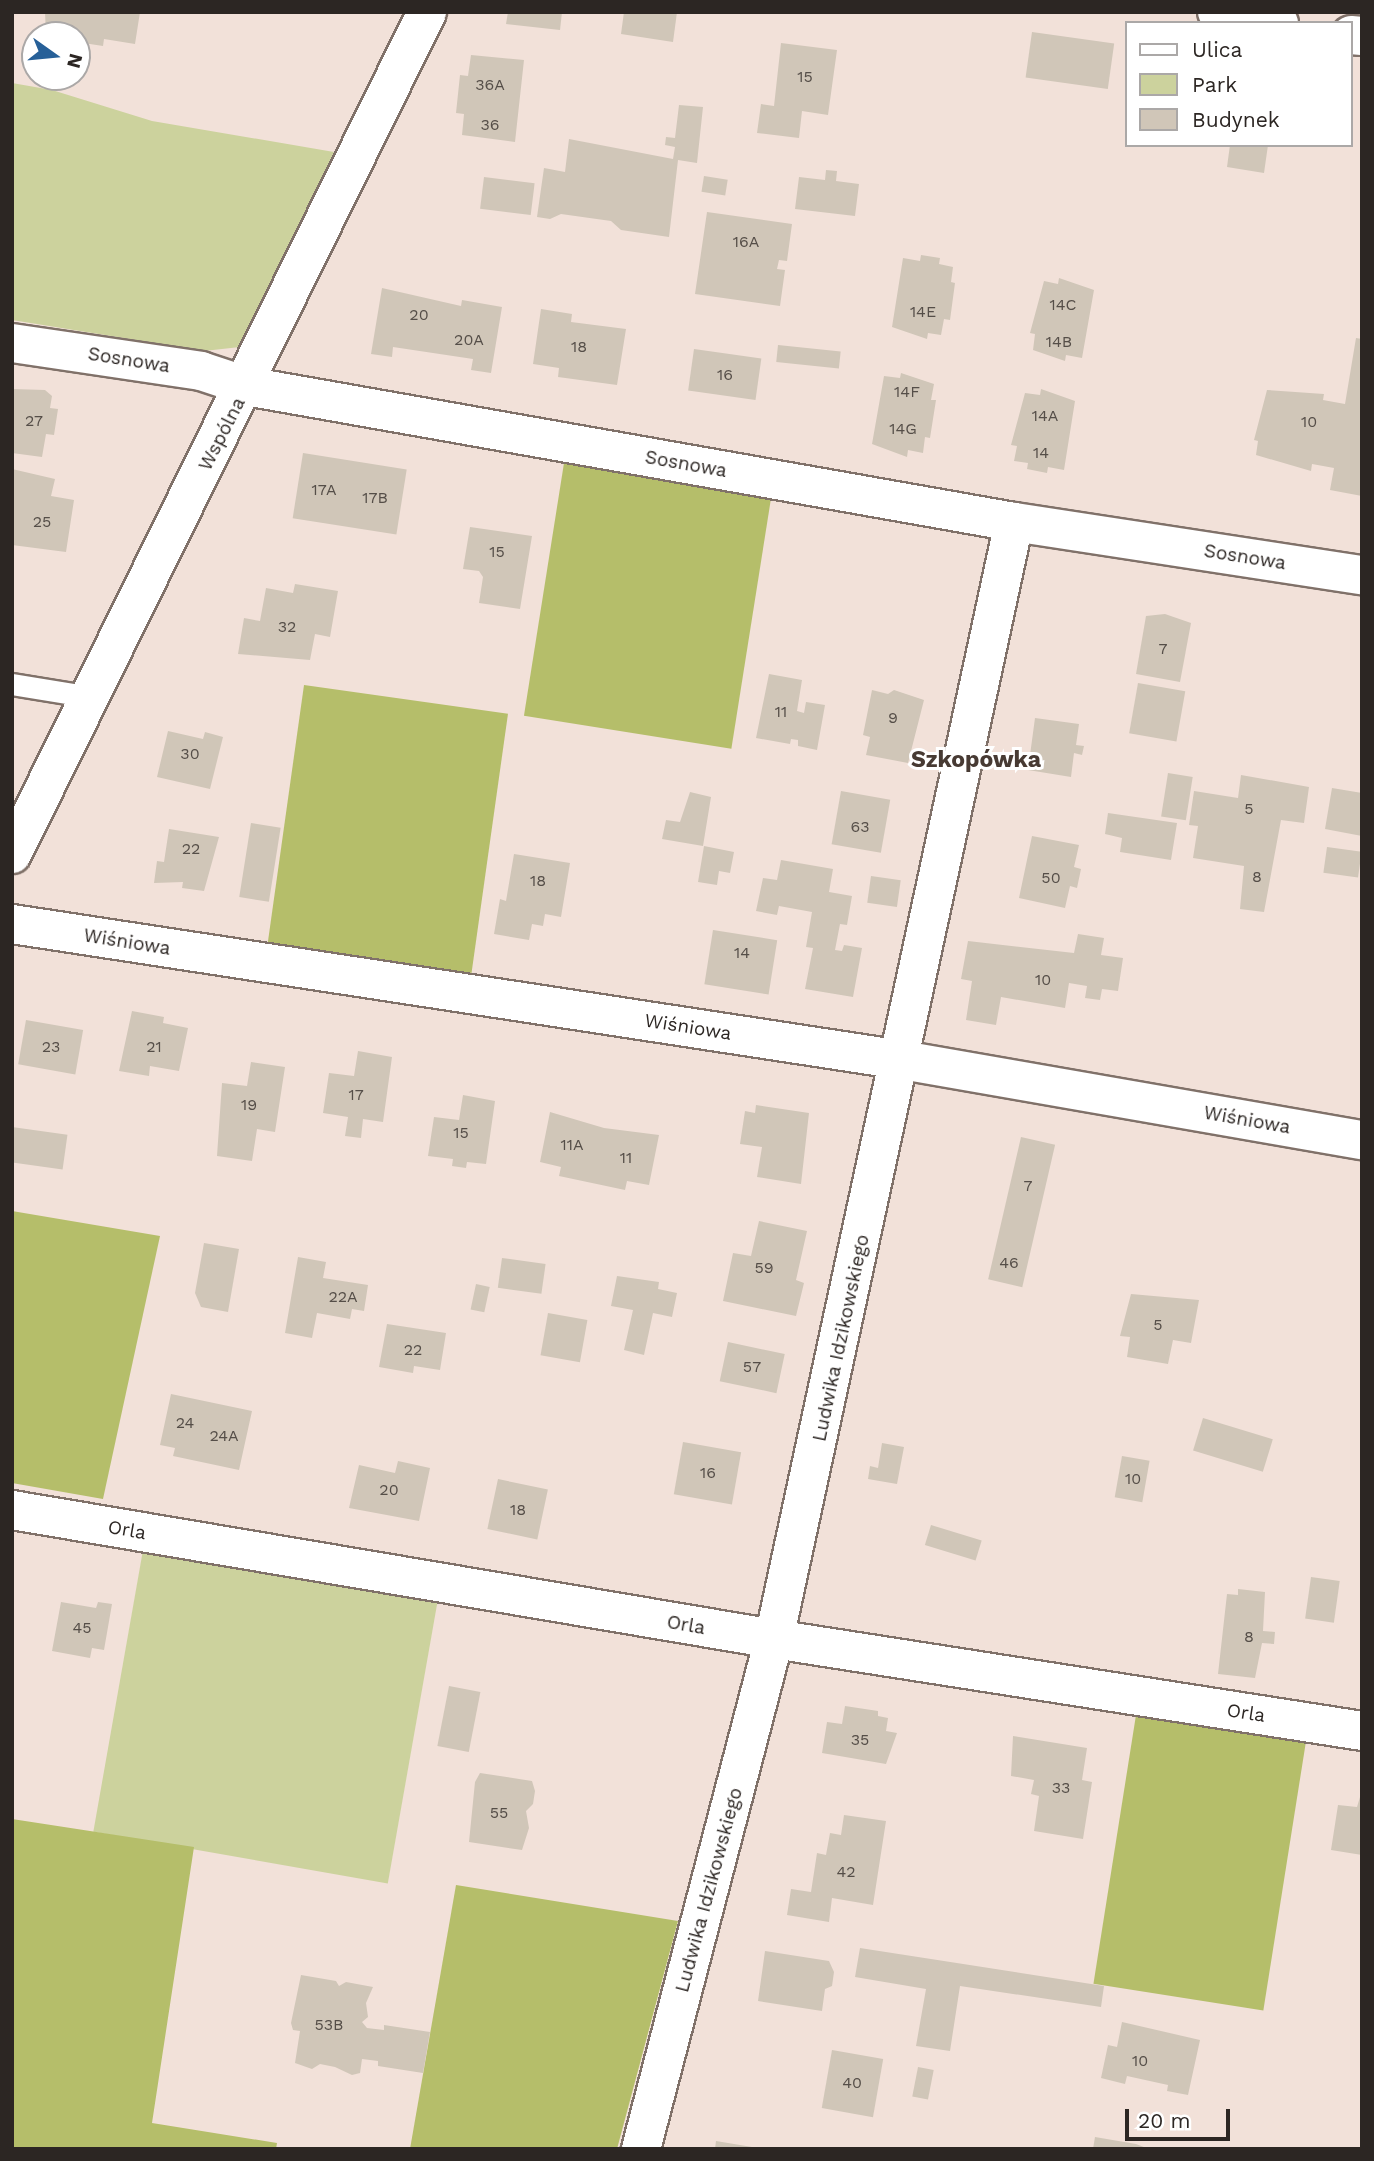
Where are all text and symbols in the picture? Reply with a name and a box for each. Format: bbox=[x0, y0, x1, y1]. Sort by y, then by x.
north arrow bbox=[21, 21, 91, 91]
legend bbox=[1126, 21, 1353, 147]
text: Ulica bbox=[1192, 37, 1242, 62]
text: N bbox=[62, 51, 88, 71]
house number: 15 bbox=[797, 67, 813, 87]
text: Park bbox=[1192, 72, 1237, 97]
house number: 36A bbox=[475, 75, 505, 95]
text: Budynek bbox=[1192, 107, 1280, 132]
house number: 36 bbox=[480, 115, 500, 135]
house number: 16A bbox=[733, 232, 759, 252]
house number: 14C bbox=[1050, 295, 1076, 315]
house number: 14E bbox=[910, 302, 936, 322]
house number: 20 bbox=[409, 305, 429, 325]
house number: 20A bbox=[454, 330, 484, 350]
house number: 14B bbox=[1046, 332, 1072, 352]
house number: 18 bbox=[571, 337, 587, 357]
street label: Sosnowa bbox=[86, 342, 172, 378]
house number: 16 bbox=[717, 365, 733, 385]
house number: 14F bbox=[894, 382, 920, 402]
street label: Wspólna bbox=[194, 393, 250, 475]
house number: 14A bbox=[1032, 406, 1058, 426]
house number: 27 bbox=[25, 411, 43, 431]
house number: 10 bbox=[1301, 412, 1317, 432]
house number: 14G bbox=[889, 419, 917, 439]
house number: 14 bbox=[1033, 443, 1049, 463]
street label: Sosnowa bbox=[643, 446, 729, 482]
house number: 17A bbox=[312, 480, 336, 500]
house number: 17B bbox=[362, 488, 388, 508]
house number: 25 bbox=[33, 512, 51, 532]
street label: Sosnowa bbox=[1202, 539, 1288, 575]
house number: 15 bbox=[489, 542, 505, 562]
house number: 32 bbox=[278, 617, 296, 637]
house number: 7 bbox=[1159, 639, 1167, 659]
house number: 11 bbox=[775, 702, 787, 722]
house number: 9 bbox=[888, 708, 898, 728]
house number: 30 bbox=[180, 744, 200, 764]
district label: Szkopówka bbox=[911, 746, 1041, 774]
house number: 5 bbox=[1244, 799, 1254, 819]
house number: 63 bbox=[850, 817, 870, 837]
house number: 22 bbox=[182, 839, 200, 859]
house number: 8 bbox=[1252, 867, 1262, 887]
house number: 50 bbox=[1041, 868, 1061, 888]
house number: 18 bbox=[530, 871, 546, 891]
street label: Wiśniowa bbox=[82, 924, 172, 960]
house number: 14 bbox=[734, 943, 750, 963]
house number: 10 bbox=[1035, 970, 1051, 990]
street label: Wiśniowa bbox=[643, 1009, 733, 1045]
house number: 23 bbox=[42, 1037, 60, 1057]
house number: 21 bbox=[146, 1037, 162, 1057]
house number: 17 bbox=[348, 1085, 364, 1105]
house number: 19 bbox=[241, 1095, 257, 1115]
street label: Wiśniowa bbox=[1202, 1101, 1292, 1139]
house number: 15 bbox=[453, 1123, 469, 1143]
house number: 11A bbox=[560, 1135, 584, 1155]
house number: 11 bbox=[620, 1148, 632, 1168]
house number: 7 bbox=[1024, 1176, 1032, 1196]
street label: Ludwika Idzikowskiego bbox=[808, 1232, 874, 1444]
house number: 46 bbox=[999, 1253, 1019, 1273]
house number: 59 bbox=[754, 1258, 774, 1278]
house number: 22A bbox=[328, 1287, 358, 1307]
house number: 5 bbox=[1153, 1315, 1163, 1335]
house number: 22 bbox=[404, 1340, 422, 1360]
house number: 57 bbox=[743, 1357, 761, 1377]
house number: 24 bbox=[176, 1413, 194, 1433]
house number: 24A bbox=[209, 1426, 239, 1446]
house number: 16 bbox=[700, 1463, 716, 1483]
house number: 10 bbox=[1125, 1469, 1141, 1489]
house number: 20 bbox=[379, 1480, 399, 1500]
house number: 18 bbox=[510, 1500, 526, 1520]
street label: Orla bbox=[106, 1515, 148, 1545]
street label: Orla bbox=[665, 1610, 707, 1640]
house number: 45 bbox=[72, 1618, 92, 1638]
house number: 8 bbox=[1244, 1627, 1254, 1647]
street label: Orla bbox=[1225, 1699, 1267, 1727]
house number: 35 bbox=[851, 1730, 869, 1750]
house number: 33 bbox=[1052, 1778, 1070, 1798]
street label: Ludwika Idzikowskiego bbox=[671, 1785, 747, 1995]
house number: 55 bbox=[490, 1803, 508, 1823]
house number: 42 bbox=[836, 1862, 856, 1882]
house number: 53B bbox=[314, 2015, 344, 2035]
house number: 10 bbox=[1132, 2051, 1148, 2071]
house number: 40 bbox=[842, 2073, 862, 2093]
scale bar bbox=[1129, 2094, 1234, 2138]
text: 20 m bbox=[1138, 2108, 1190, 2133]

